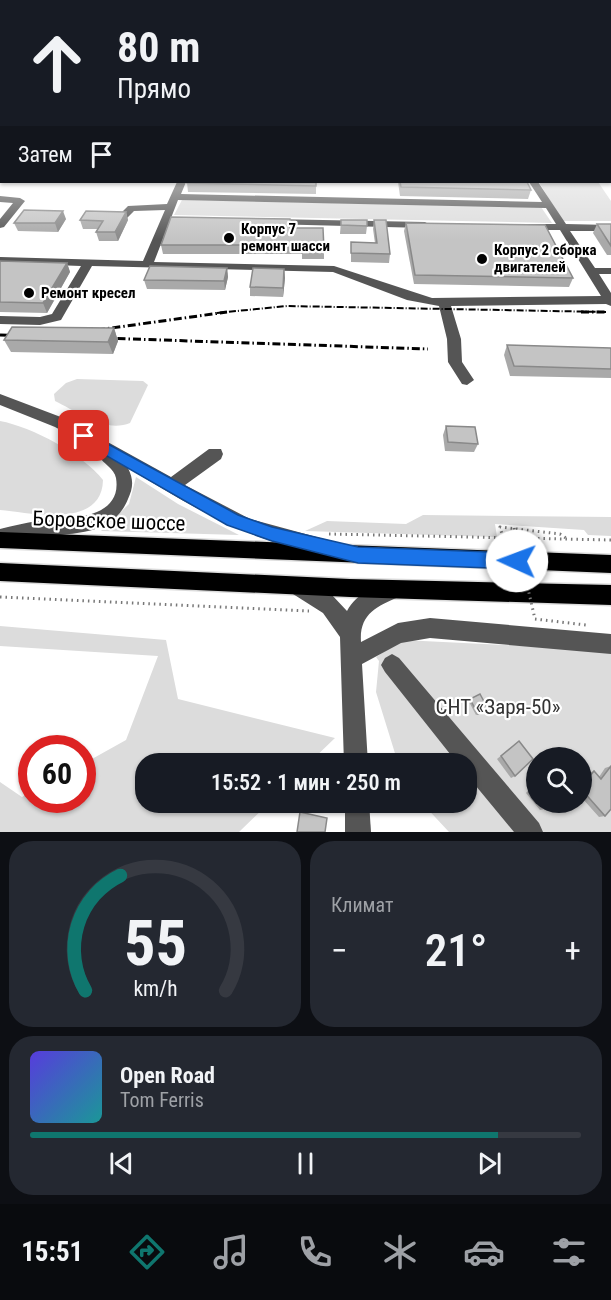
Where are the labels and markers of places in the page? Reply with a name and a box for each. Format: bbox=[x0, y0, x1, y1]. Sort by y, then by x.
place label: Корпус 7 ремонт шасси bbox=[241, 220, 330, 255]
marker: Корпус 7 ремонт шасси bbox=[222, 231, 236, 245]
place label: Корпус 2 сборка двигателей bbox=[494, 241, 597, 276]
marker: Корпус 2 сборка двигателей bbox=[475, 252, 489, 266]
place label: Ремонт кресел bbox=[41, 284, 136, 302]
marker: Ремонт кресел bbox=[22, 286, 36, 300]
pin bbox=[58, 410, 109, 461]

